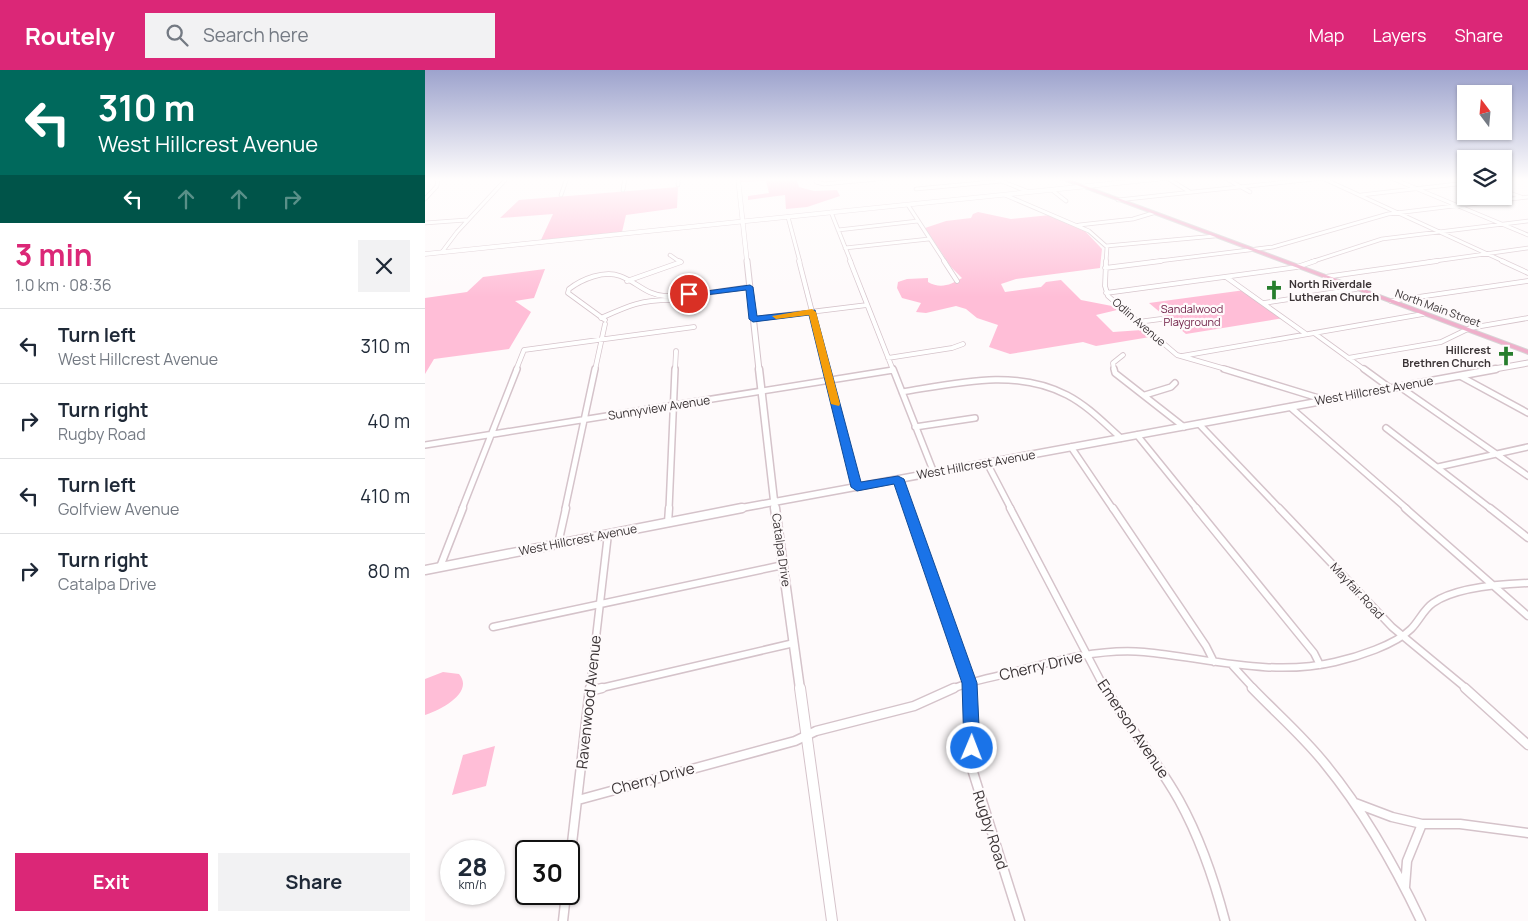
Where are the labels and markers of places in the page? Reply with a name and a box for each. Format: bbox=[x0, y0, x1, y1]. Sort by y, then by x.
pin bbox=[668, 273, 710, 315]
place label: North Riverdale Lutheran Church bbox=[1289, 276, 1379, 304]
church icon: North Riverdale Lutheran Church bbox=[1263, 279, 1285, 301]
place label: Hillcrest Brethren Church bbox=[1402, 342, 1491, 370]
church icon: Hillcrest Brethren Church bbox=[1495, 345, 1517, 367]

